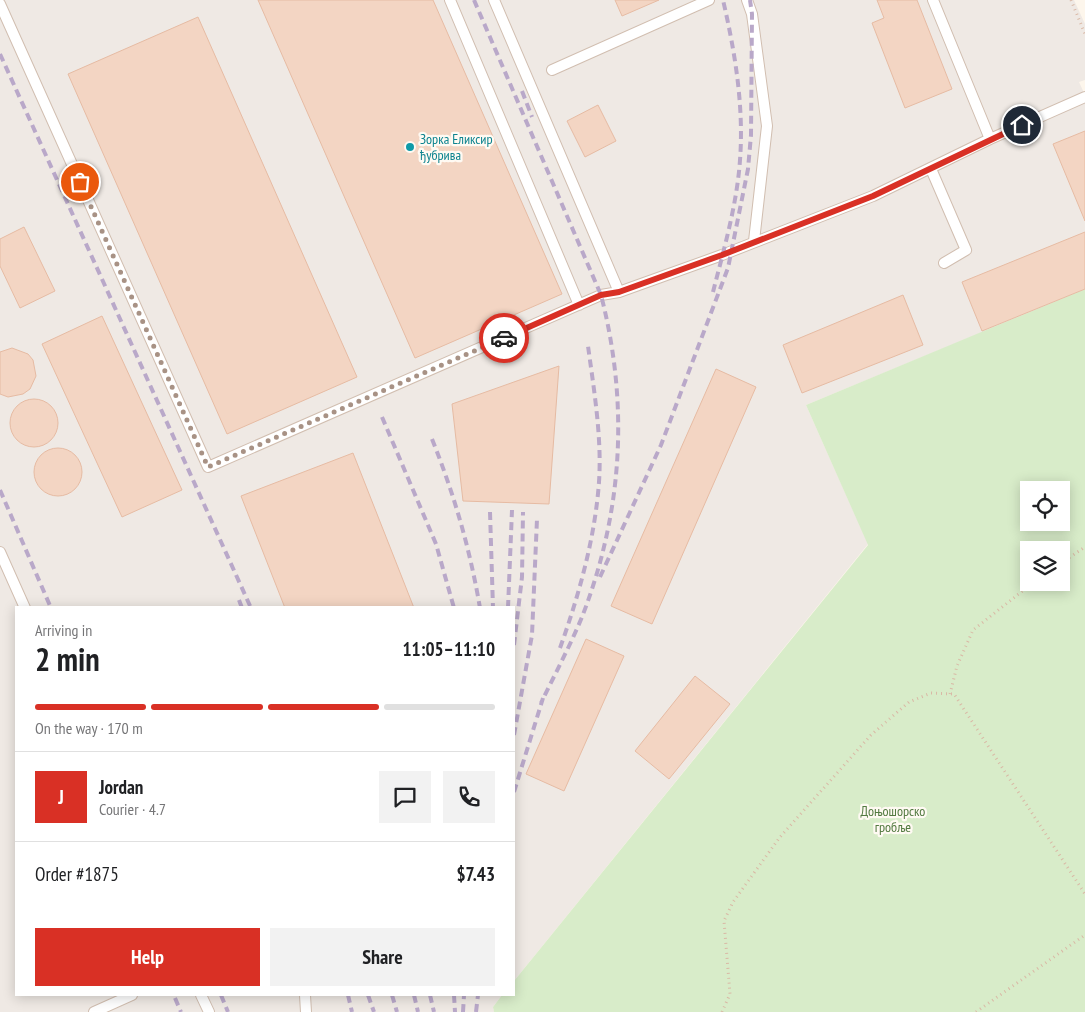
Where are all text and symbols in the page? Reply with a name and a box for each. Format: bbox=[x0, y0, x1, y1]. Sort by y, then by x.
pin bbox=[1001, 104, 1043, 146]
icon: home bbox=[1008, 111, 1036, 139]
place label: Зорка Еликсир ђубрива bbox=[419, 130, 493, 164]
marker: Зорка Еликсир ђубрива bbox=[404, 141, 416, 153]
pin bbox=[59, 161, 101, 203]
icon: bag bbox=[66, 168, 94, 196]
courier bbox=[479, 313, 529, 363]
icon: car bbox=[490, 324, 518, 352]
map controls bbox=[1020, 481, 1070, 591]
button: locate bbox=[1020, 481, 1070, 531]
button: layers bbox=[1020, 541, 1070, 591]
text: Arriving in bbox=[35, 620, 92, 640]
text: 11:05–11:10 bbox=[402, 637, 495, 661]
text: 2 min bbox=[35, 638, 100, 680]
text: On the way · 170 m bbox=[35, 718, 143, 738]
button: chat bbox=[379, 771, 431, 823]
button: phone bbox=[443, 771, 495, 823]
text: Jordan bbox=[99, 775, 143, 799]
text: J bbox=[58, 785, 64, 809]
text: Courier · 4.7 bbox=[99, 799, 166, 819]
park label: Доњошорско гробље bbox=[861, 802, 925, 836]
text: Order #1875 bbox=[35, 862, 119, 886]
text: $7.43 bbox=[457, 862, 495, 886]
button: Help bbox=[35, 928, 260, 986]
button: Share bbox=[270, 928, 495, 986]

